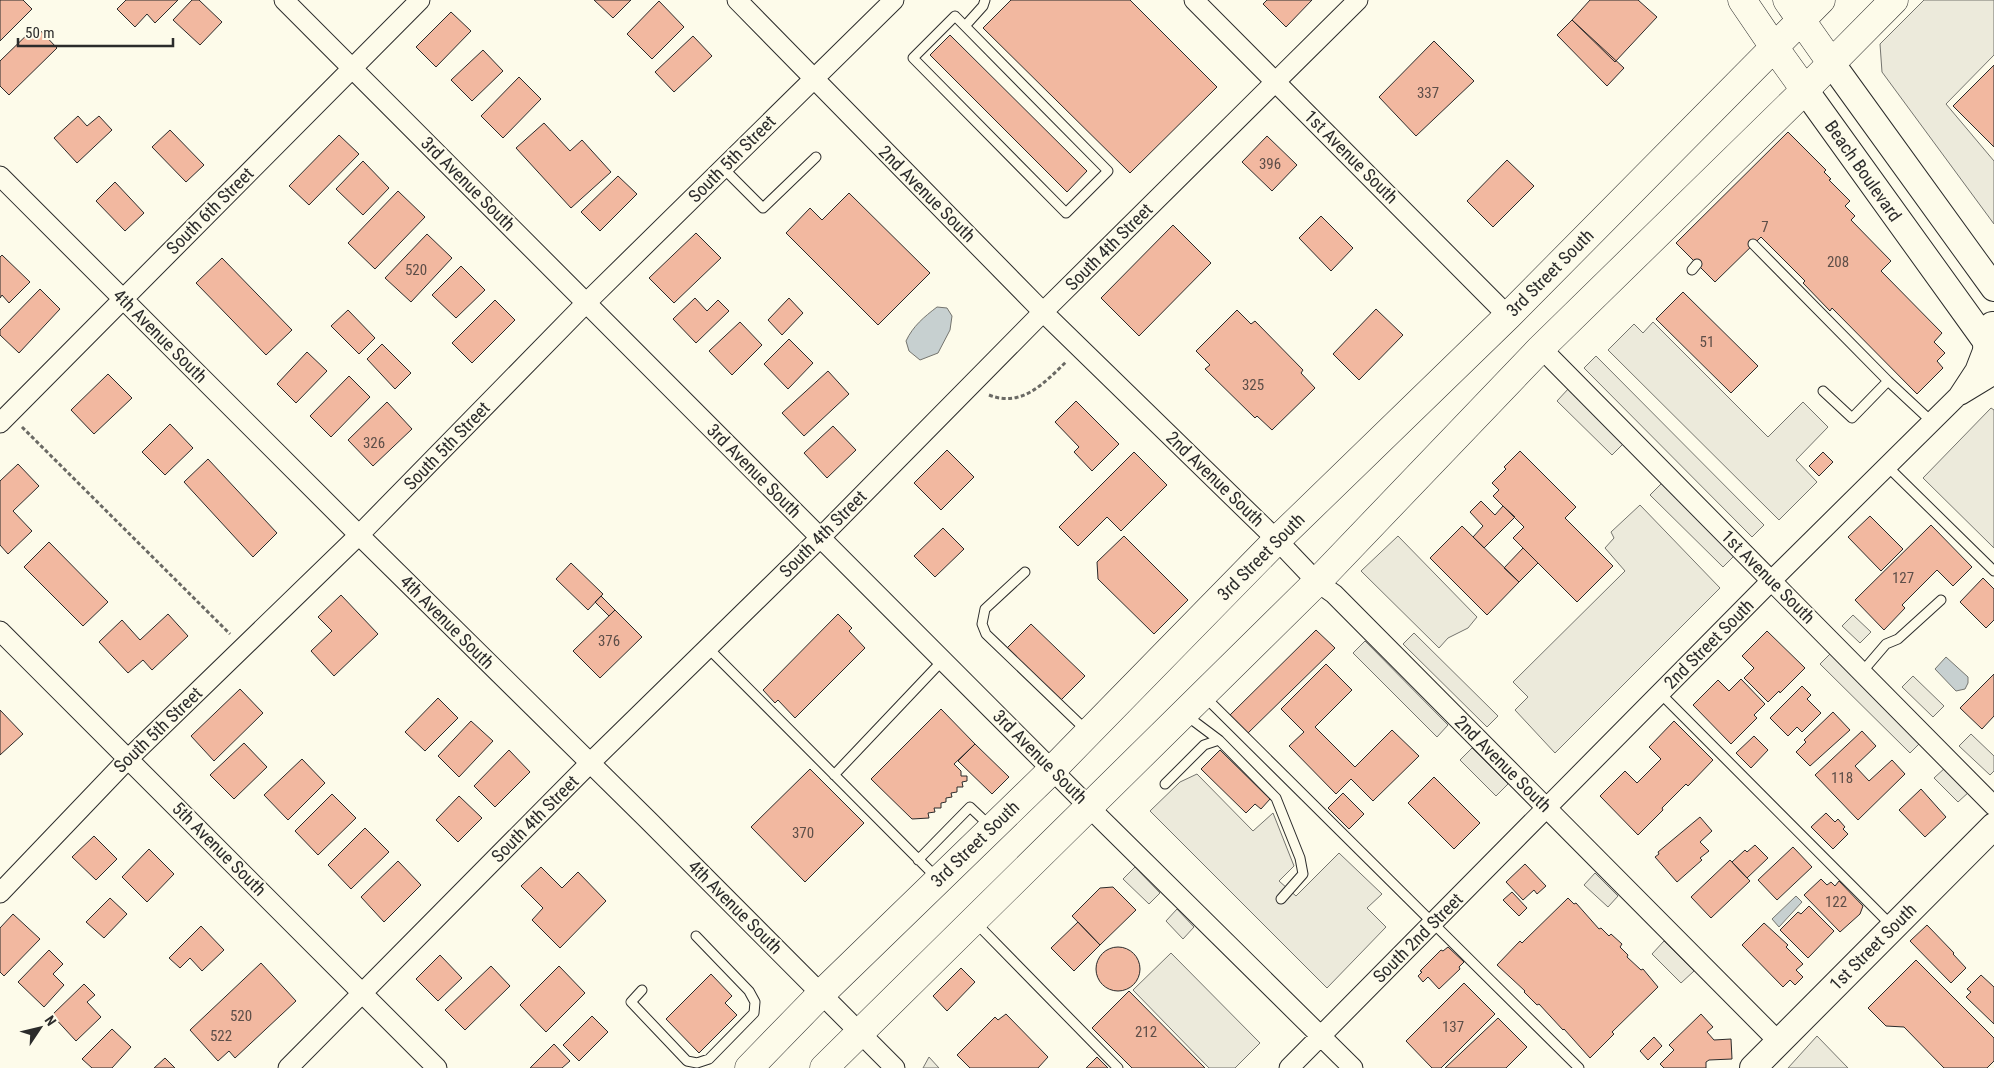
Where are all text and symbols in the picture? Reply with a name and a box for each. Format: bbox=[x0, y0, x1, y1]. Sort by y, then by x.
scale bar bbox=[18, 15, 172, 47]
text: 50 m bbox=[25, 24, 55, 42]
house number: 337 bbox=[1417, 84, 1439, 102]
street label: 1st Avenue South bbox=[1300, 106, 1402, 208]
street label: South 5th Street bbox=[684, 111, 780, 207]
street label: Beach Boulevard bbox=[1821, 116, 1906, 225]
street label: 3rd Avenue South bbox=[417, 132, 520, 235]
street label: 2nd Avenue South bbox=[875, 141, 980, 246]
house number: 396 bbox=[1259, 155, 1281, 173]
street label: South 6th Street bbox=[162, 163, 258, 259]
street label: South 4th Street bbox=[1061, 199, 1157, 295]
house number: 7 bbox=[1761, 218, 1769, 236]
street label: 3rd Street South bbox=[1502, 225, 1598, 321]
house number: 208 bbox=[1827, 253, 1849, 271]
house number: 520 bbox=[405, 261, 427, 279]
street label: 4th Avenue South bbox=[109, 284, 212, 387]
house number: 51 bbox=[1700, 333, 1714, 351]
house number: 325 bbox=[1242, 376, 1264, 394]
street label: South 5th Street bbox=[399, 397, 494, 494]
street label: 3rd Avenue South bbox=[703, 419, 806, 522]
street label: 2nd Avenue South bbox=[1162, 427, 1269, 531]
house number: 326 bbox=[363, 434, 385, 452]
street label: South 4th Street bbox=[775, 486, 871, 582]
street label: 3rd Street South bbox=[1213, 509, 1309, 605]
street label: 1st Avenue South bbox=[1717, 526, 1819, 628]
house number: 127 bbox=[1892, 569, 1914, 587]
street label: 4th Avenue South bbox=[396, 570, 499, 673]
street label: 2nd Street South bbox=[1659, 594, 1758, 693]
house number: 376 bbox=[598, 632, 620, 650]
street label: South 5th Street bbox=[109, 682, 206, 777]
street label: 3rd Avenue South bbox=[989, 705, 1092, 808]
street label: 2nd Avenue South bbox=[1451, 711, 1556, 816]
house number: 118 bbox=[1831, 769, 1853, 787]
street label: South 4th Street bbox=[487, 771, 583, 867]
street label: 3rd Street South bbox=[926, 796, 1023, 891]
street label: 5th Avenue South bbox=[168, 797, 271, 900]
house number: 370 bbox=[792, 824, 814, 842]
street label: 4th Avenue South bbox=[684, 855, 787, 958]
street label: South 2nd Street bbox=[1368, 888, 1467, 987]
house number: 122 bbox=[1825, 893, 1847, 911]
street label: 1st Street South bbox=[1825, 899, 1920, 994]
north arrow bbox=[15, 1003, 65, 1053]
house number: 520 bbox=[230, 1007, 252, 1025]
text: N bbox=[42, 1012, 60, 1029]
house number: 137 bbox=[1442, 1018, 1464, 1036]
house number: 212 bbox=[1135, 1023, 1157, 1041]
house number: 522 bbox=[210, 1027, 232, 1045]

